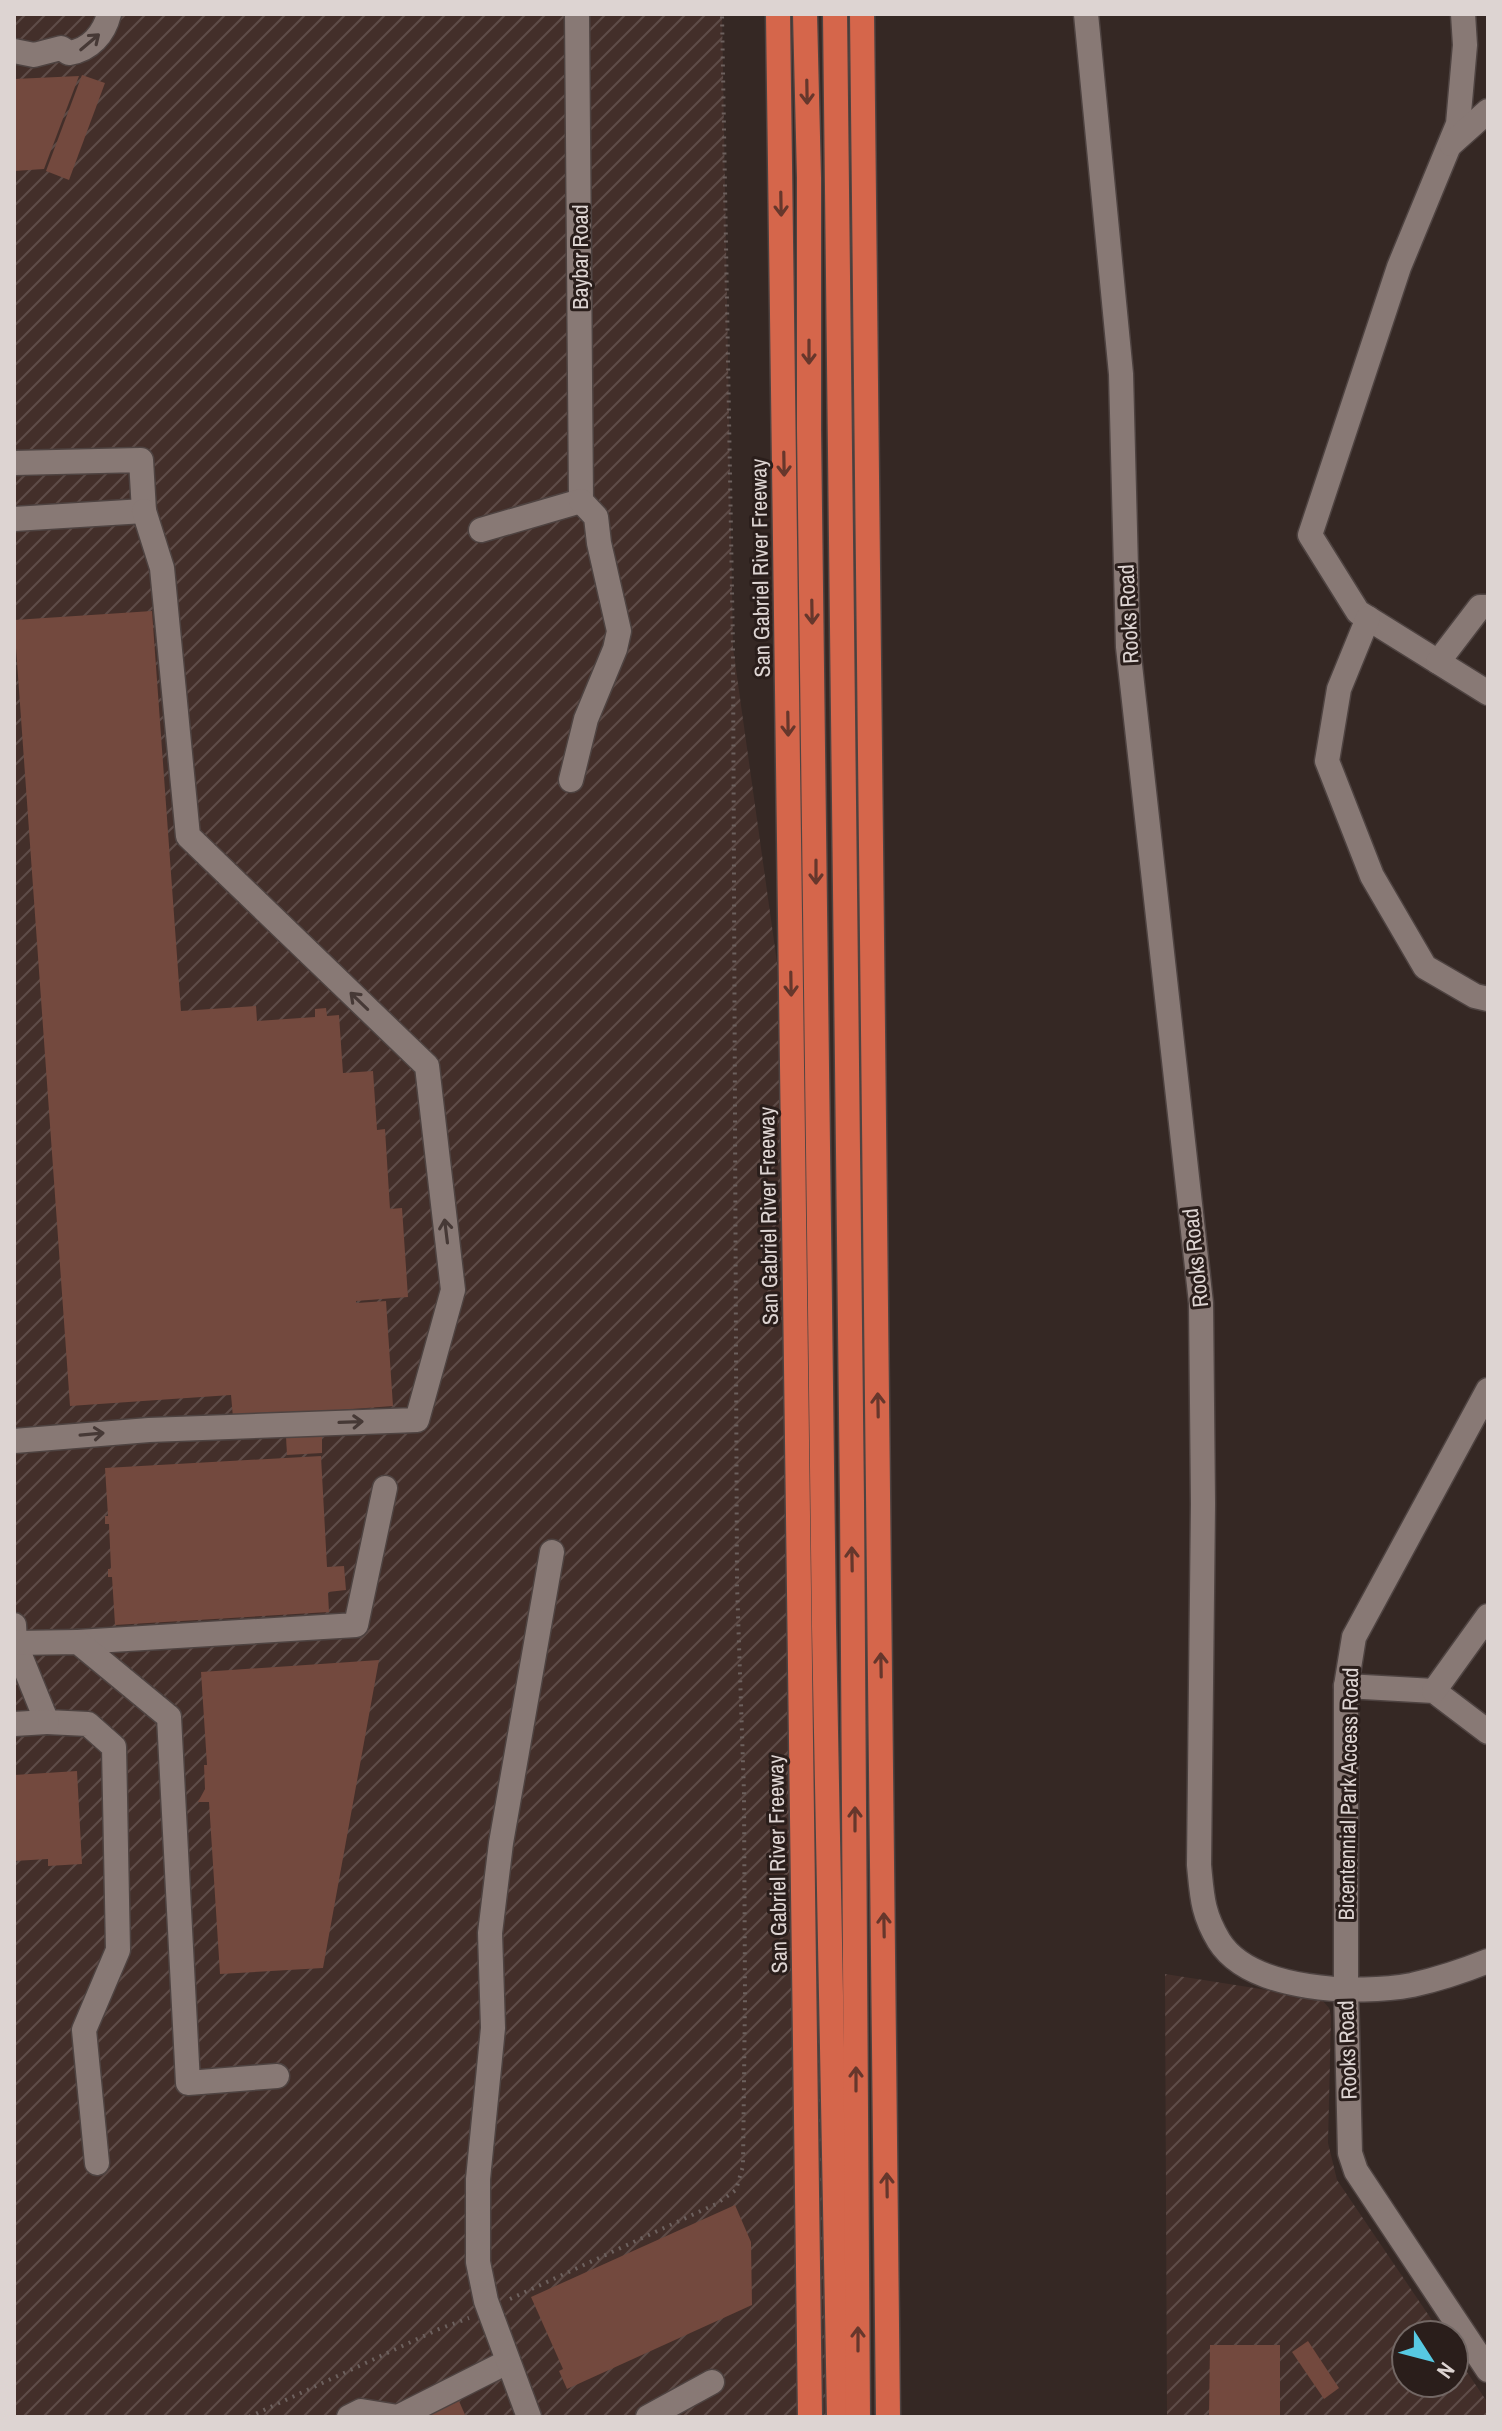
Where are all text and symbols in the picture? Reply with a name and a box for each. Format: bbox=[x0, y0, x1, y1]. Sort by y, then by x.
one-way arrow bbox=[80, 33, 100, 51]
one-way arrow bbox=[800, 78, 815, 105]
one-way arrow bbox=[773, 190, 789, 217]
street label: Baybar Road bbox=[565, 204, 595, 310]
one-way arrow bbox=[801, 338, 817, 365]
one-way arrow bbox=[777, 450, 792, 477]
street label: San Gabriel River Freeway bbox=[743, 458, 777, 678]
street label: Rooks Road bbox=[1110, 564, 1146, 664]
one-way arrow bbox=[804, 598, 820, 625]
one-way arrow bbox=[780, 710, 796, 737]
one-way arrow bbox=[808, 858, 823, 885]
one-way arrow bbox=[783, 970, 799, 997]
one-way arrow bbox=[349, 991, 369, 1010]
street label: San Gabriel River Freeway bbox=[751, 1106, 785, 1326]
street label: Rooks Road bbox=[1175, 1207, 1215, 1309]
one-way arrow bbox=[439, 1218, 454, 1245]
one-way arrow bbox=[870, 1392, 886, 1419]
one-way arrow bbox=[337, 1415, 364, 1430]
one-way arrow bbox=[78, 1426, 105, 1441]
one-way arrow bbox=[845, 1546, 860, 1573]
one-way arrow bbox=[873, 1652, 889, 1679]
street label: Bicentennial Park Access Road bbox=[1331, 1667, 1365, 1921]
street label: San Gabriel River Freeway bbox=[760, 1754, 794, 1974]
one-way arrow bbox=[847, 1806, 863, 1833]
one-way arrow bbox=[876, 1912, 892, 1939]
street label: Rooks Road bbox=[1330, 2000, 1364, 2100]
one-way arrow bbox=[848, 2066, 864, 2093]
one-way arrow bbox=[879, 2172, 895, 2199]
north arrow bbox=[1390, 2319, 1470, 2399]
one-way arrow bbox=[850, 2326, 866, 2353]
text: N bbox=[1430, 2357, 1462, 2385]

